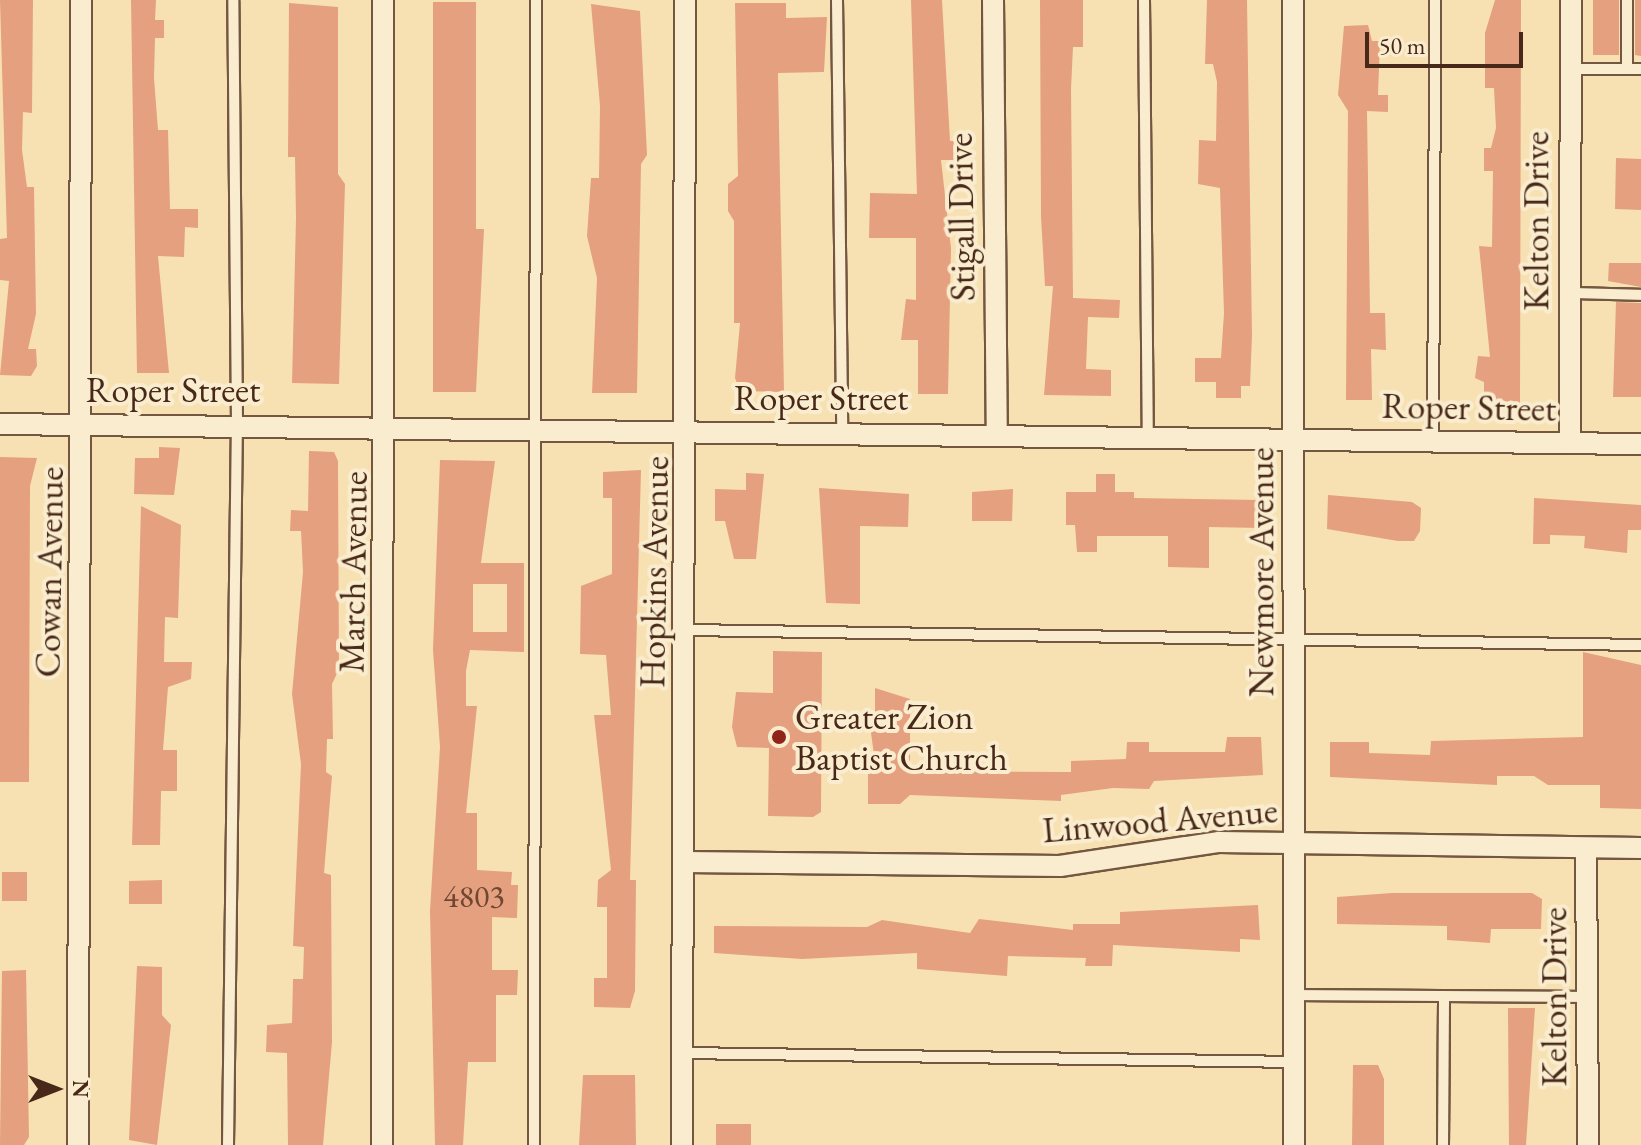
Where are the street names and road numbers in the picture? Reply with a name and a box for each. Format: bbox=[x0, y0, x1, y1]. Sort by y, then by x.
street label: Kelton Drive bbox=[1514, 131, 1558, 311]
street label: Stigall Drive bbox=[938, 133, 984, 301]
street label: Roper Street bbox=[86, 368, 260, 412]
street label: Roper Street bbox=[734, 376, 908, 420]
street label: Roper Street bbox=[1381, 384, 1557, 430]
street label: Newmore Avenue bbox=[1239, 447, 1283, 697]
street label: Hopkins Avenue bbox=[630, 456, 678, 688]
street label: Cowan Avenue bbox=[26, 466, 72, 678]
street label: March Avenue bbox=[330, 471, 376, 673]
street label: Linwood Avenue bbox=[1041, 788, 1279, 852]
street label: Kelton Drive bbox=[1532, 907, 1576, 1087]

